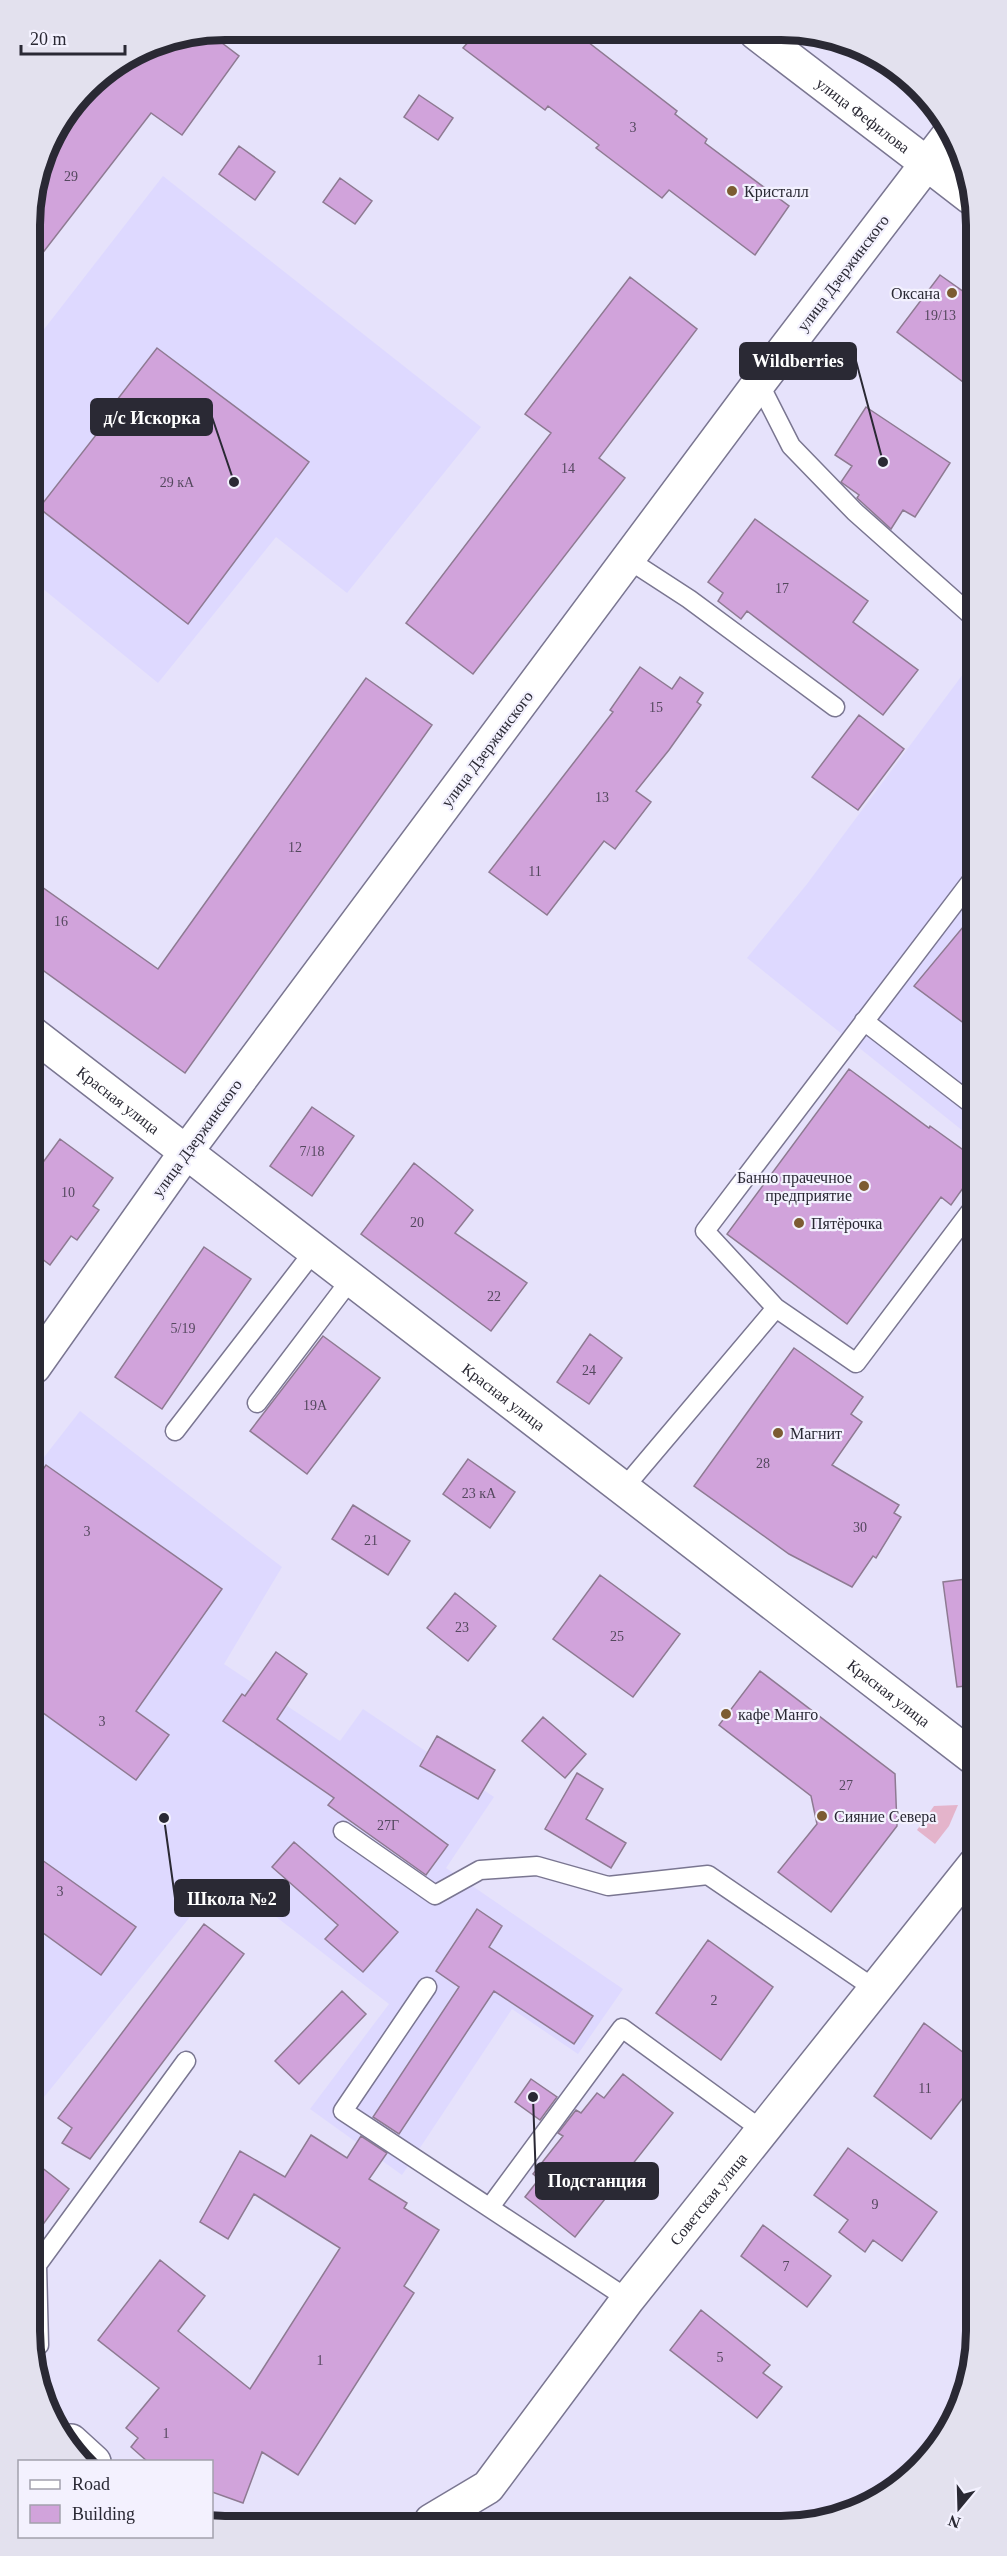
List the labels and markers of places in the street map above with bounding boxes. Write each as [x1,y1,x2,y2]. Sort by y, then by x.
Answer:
place label: Кристалл [744,183,809,201]
marker: Кристалл [725,184,739,198]
place label: Оксана [891,285,940,302]
marker: Оксана [945,286,959,300]
callout: Wildberries [740,343,856,379]
callout: д/с Искорка [91,399,212,435]
place label: Банно прачечное предприятие [737,1169,852,1205]
marker: Банно прачечное предприятие [857,1179,871,1193]
place label: Пятёрочка [811,1215,882,1233]
marker: Пятёрочка [792,1216,806,1230]
place label: Магнит [790,1425,842,1442]
marker: Магнит [771,1426,785,1440]
place label: кафе Манго [738,1706,818,1724]
marker: кафе Манго [719,1707,733,1721]
place label: Сияние Севера [834,1808,936,1826]
marker: Сияние Севера [815,1809,829,1823]
callout: Школа №2 [175,1880,289,1916]
callout: Подстанция [536,2163,658,2199]

